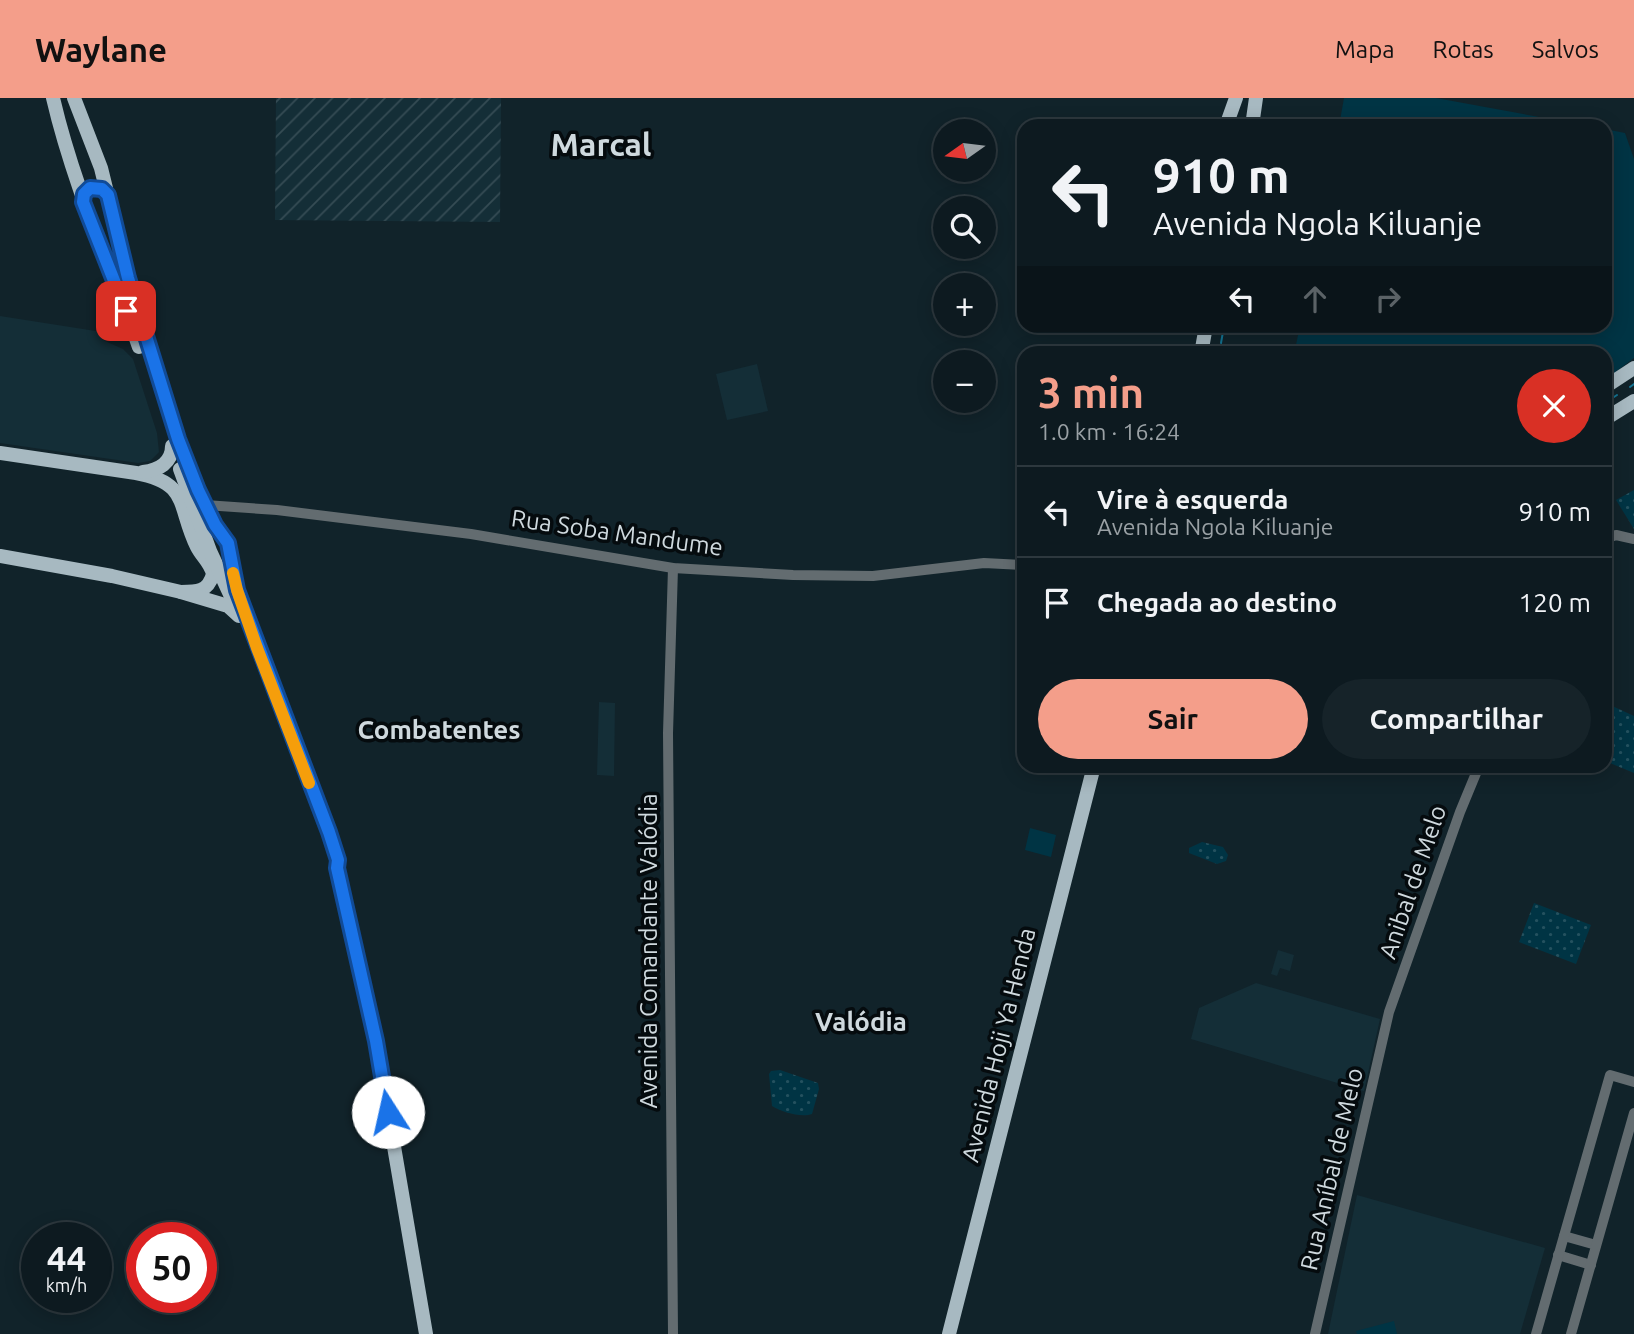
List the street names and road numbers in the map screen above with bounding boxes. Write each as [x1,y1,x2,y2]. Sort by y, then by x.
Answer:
street label: Rua Soba Mandume [509,504,725,561]
street label: Avenida Comandante Valódia [635,794,662,1109]
street label: Anibal de Melo [1374,802,1451,962]
street label: Avenida Hoji Ya Henda [956,925,1041,1165]
street label: Rua Aníbal de Melo [1295,1065,1368,1273]

